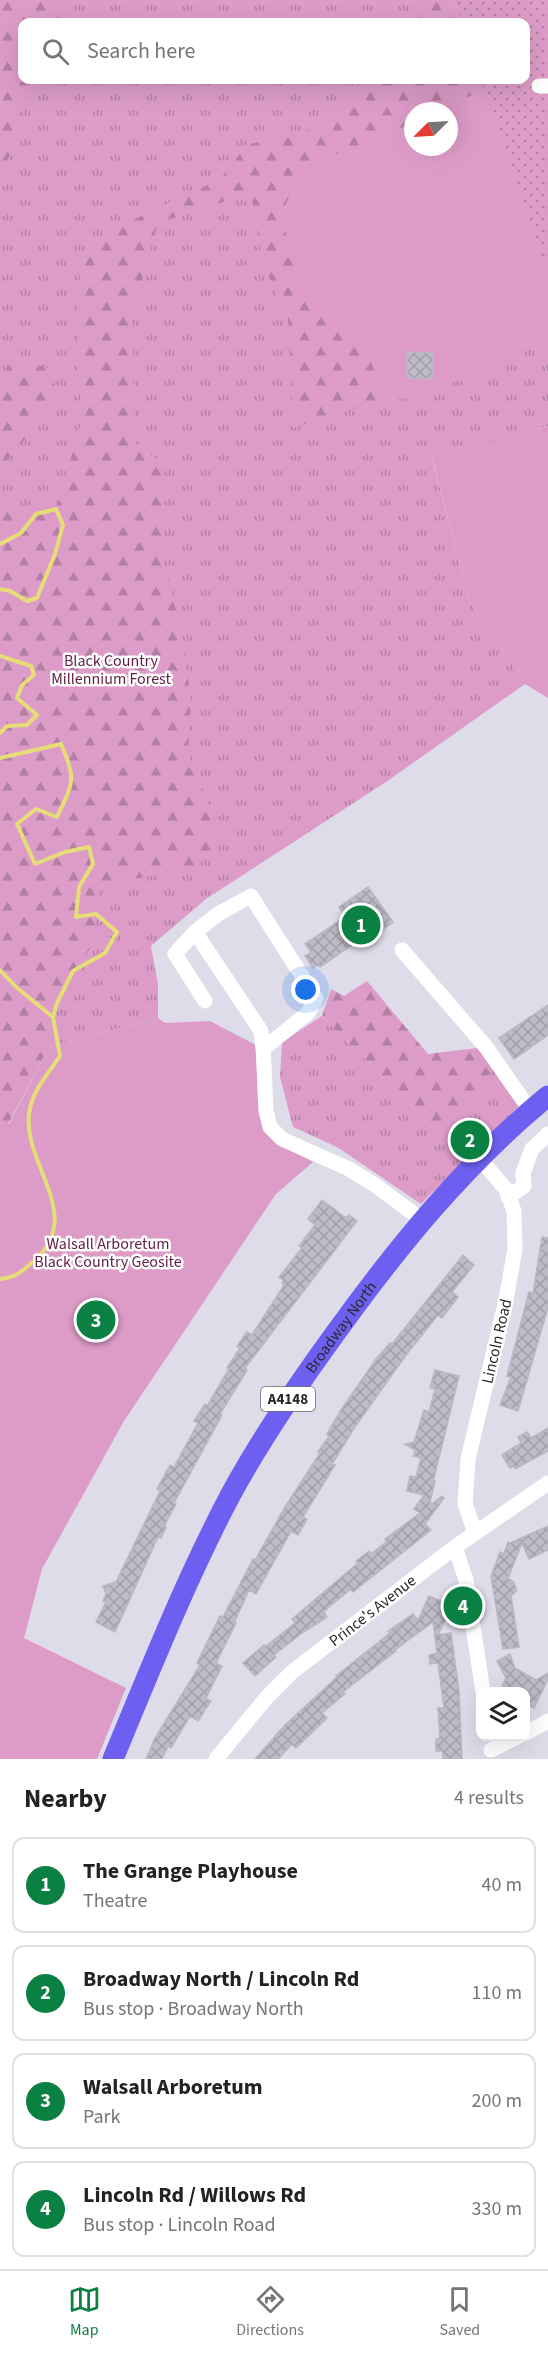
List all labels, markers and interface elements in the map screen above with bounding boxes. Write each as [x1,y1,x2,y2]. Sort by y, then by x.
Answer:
search box [18,18,530,84]
icon: search [39,35,72,68]
text: Search here [87,35,195,67]
north arrow [404,102,458,156]
park label: Black Country Millennium Forest [51,650,171,690]
pin: 1 [342,902,380,948]
your location [291,975,320,1004]
pin: 2 [450,1118,490,1162]
park label: Walsall Arboretum Black Country Geosite [34,1233,182,1273]
street label: Broadway North [300,1277,382,1378]
street label: Lincoln Road [477,1297,517,1386]
pin: 3 [76,1298,116,1342]
road number: A4148 [261,1387,315,1411]
street label: Prince's Avenue [324,1570,421,1652]
pin: 4 [444,1584,482,1628]
map controls [476,1687,530,1741]
button: layers [476,1687,530,1741]
text: Nearby [24,1780,107,1817]
text: 4 results [454,1784,524,1812]
text: The Grange Playhouse [83,1855,298,1887]
text: 1 [40,1871,51,1899]
text: 40 m [482,1871,522,1899]
text: Theatre [83,1887,147,1915]
text: Broadway North / Lincoln Rd [83,1963,359,1995]
text: 2 [40,1979,51,2007]
text: 110 m [472,1979,522,2007]
text: Bus stop · Broadway North [83,1995,304,2023]
text: Walsall Arboretum [83,2071,263,2103]
text: 3 [40,2087,51,2115]
text: 200 m [472,2087,522,2115]
text: Park [83,2103,120,2131]
text: Lincoln Rd / Willows Rd [83,2179,306,2211]
text: 4 [40,2195,51,2223]
text: 330 m [472,2195,522,2223]
text: Bus stop · Lincoln Road [83,2211,276,2239]
tab: Map [68,2283,101,2341]
tab: Directions [236,2283,304,2341]
tab: Saved [439,2283,480,2341]

